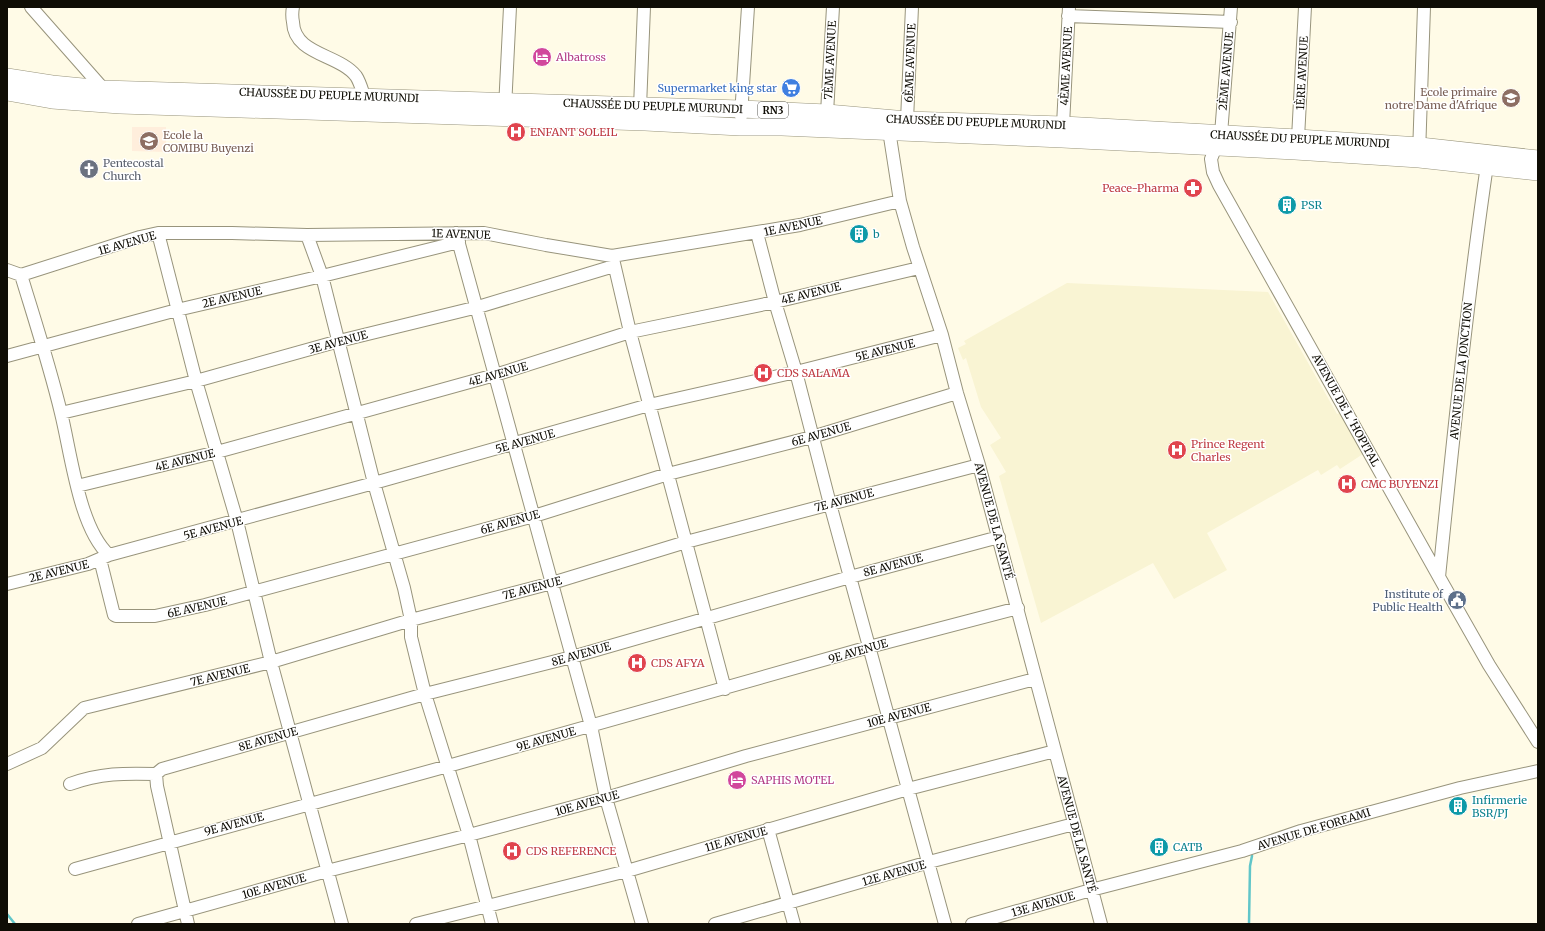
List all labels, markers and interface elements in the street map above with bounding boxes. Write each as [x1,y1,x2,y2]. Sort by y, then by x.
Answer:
street label: 7ÈME AVENUE [821,20,839,100]
street label: 6ÈME AVENUE [902,23,918,103]
street label: 4ÈME AVENUE [1057,26,1075,106]
street label: 2ÈME AVENUE [1216,31,1236,111]
street label: 1ÈRE AVENUE [1293,36,1311,110]
hotel icon: Albatross [531,46,553,68]
place label: Albatross [555,50,606,64]
supermarket icon: Supermarket king star [780,77,802,99]
place label: Supermarket king star [658,81,777,95]
street label: CHAUSSÉE DU PEUPLE MURUNDI [239,85,419,105]
place label: Ecole primaire notre Dame d'Afrique [1385,85,1497,112]
school or university icon: Ecole primaire notre Dame d'Afrique [1500,87,1522,109]
street label: CHAUSSÉE DU PEUPLE MURUNDI [563,96,743,116]
road number: RN3 [758,102,788,118]
street label: CHAUSSÉE DU PEUPLE MURUNDI [886,112,1066,132]
hospital icon: ENFANT SOLEIL [505,121,527,143]
place label: ENFANT SOLEIL [530,125,617,139]
street label: CHAUSSÉE DU PEUPLE MURUNDI [1210,127,1390,151]
place label: Ecole la COMIBU Buyenzi [163,128,254,155]
school or university icon: Ecole la COMIBU Buyenzi [138,130,160,152]
place label: Pentecostal Church [103,156,164,183]
church icon: Pentecostal Church [78,158,100,180]
pharmacy icon: Peace-Pharma [1182,177,1204,199]
place label: Peace-Pharma [1102,181,1179,195]
building icon: PSR [1276,194,1298,216]
place label: PSR [1301,198,1322,212]
street label: 1E AVENUE [762,213,824,239]
building icon: b [848,223,870,245]
street label: 1E AVENUE [431,226,491,242]
place label: b [872,227,880,241]
street label: 1E AVENUE [96,228,158,258]
street label: 4E AVENUE [780,279,842,307]
street label: 2E AVENUE [201,283,263,311]
street label: AVENUE DE LA JONCTION [1447,301,1475,441]
street label: 3E AVENUE [307,327,369,357]
street label: 5E AVENUE [854,336,916,364]
street label: AVENUE DE L 'HOPITAL [1309,350,1383,469]
street label: 4E AVENUE [467,359,529,389]
hospital icon: CDS SALAMA [752,362,774,384]
place label: CDS SALAMA [777,366,850,380]
street label: 6E AVENUE [790,419,852,449]
street label: 5E AVENUE [494,426,556,456]
place label: Prince Regent Charles [1191,437,1265,464]
hospital icon: Prince Regent Charles [1166,439,1188,461]
street label: 4E AVENUE [154,446,216,474]
street label: AVENUE DE LA SANTÉ [971,460,1016,581]
hospital icon: CMC BUYENZI [1336,473,1358,495]
place label: CMC BUYENZI [1361,477,1438,491]
street label: 7E AVENUE [813,485,875,515]
street label: 6E AVENUE [479,507,541,537]
street label: 5E AVENUE [182,513,244,543]
street label: 8E AVENUE [862,550,924,580]
street label: 2E AVENUE [28,557,90,585]
street label: 7E AVENUE [501,573,563,603]
place label: Institute of Public Health [1373,587,1444,614]
public building icon: Institute of Public Health [1446,589,1468,611]
street label: 6E AVENUE [166,593,228,621]
street label: 9E AVENUE [827,636,889,666]
street label: 8E AVENUE [550,639,612,669]
hospital icon: CDS AFYA [626,652,648,674]
place label: CDS AFYA [651,656,705,670]
street label: 7E AVENUE [189,661,251,689]
street label: 10E AVENUE [865,700,933,730]
street label: 8E AVENUE [237,724,299,754]
street label: 9E AVENUE [515,724,577,754]
hotel icon: SAPHIS MOTEL [726,769,748,791]
place label: SAPHIS MOTEL [751,773,834,787]
street label: AVENUE DE LA SANTÉ [1054,773,1099,894]
street label: 10E AVENUE [553,787,621,819]
place label: Infirmerie BSR/PJ [1472,793,1527,820]
building icon: Infirmerie BSR/PJ [1447,795,1469,817]
street label: AVENUE DE FOREAMI [1255,805,1372,853]
street label: 9E AVENUE [203,809,265,839]
street label: 11E AVENUE [703,823,769,855]
building icon: CATB [1148,836,1170,858]
hospital icon: CDS REFERENCE [501,840,523,862]
place label: CATB [1173,840,1203,854]
place label: CDS REFERENCE [526,844,616,858]
street label: 12E AVENUE [860,857,928,889]
street label: 10E AVENUE [240,870,308,902]
street label: 13E AVENUE [1010,888,1076,920]

